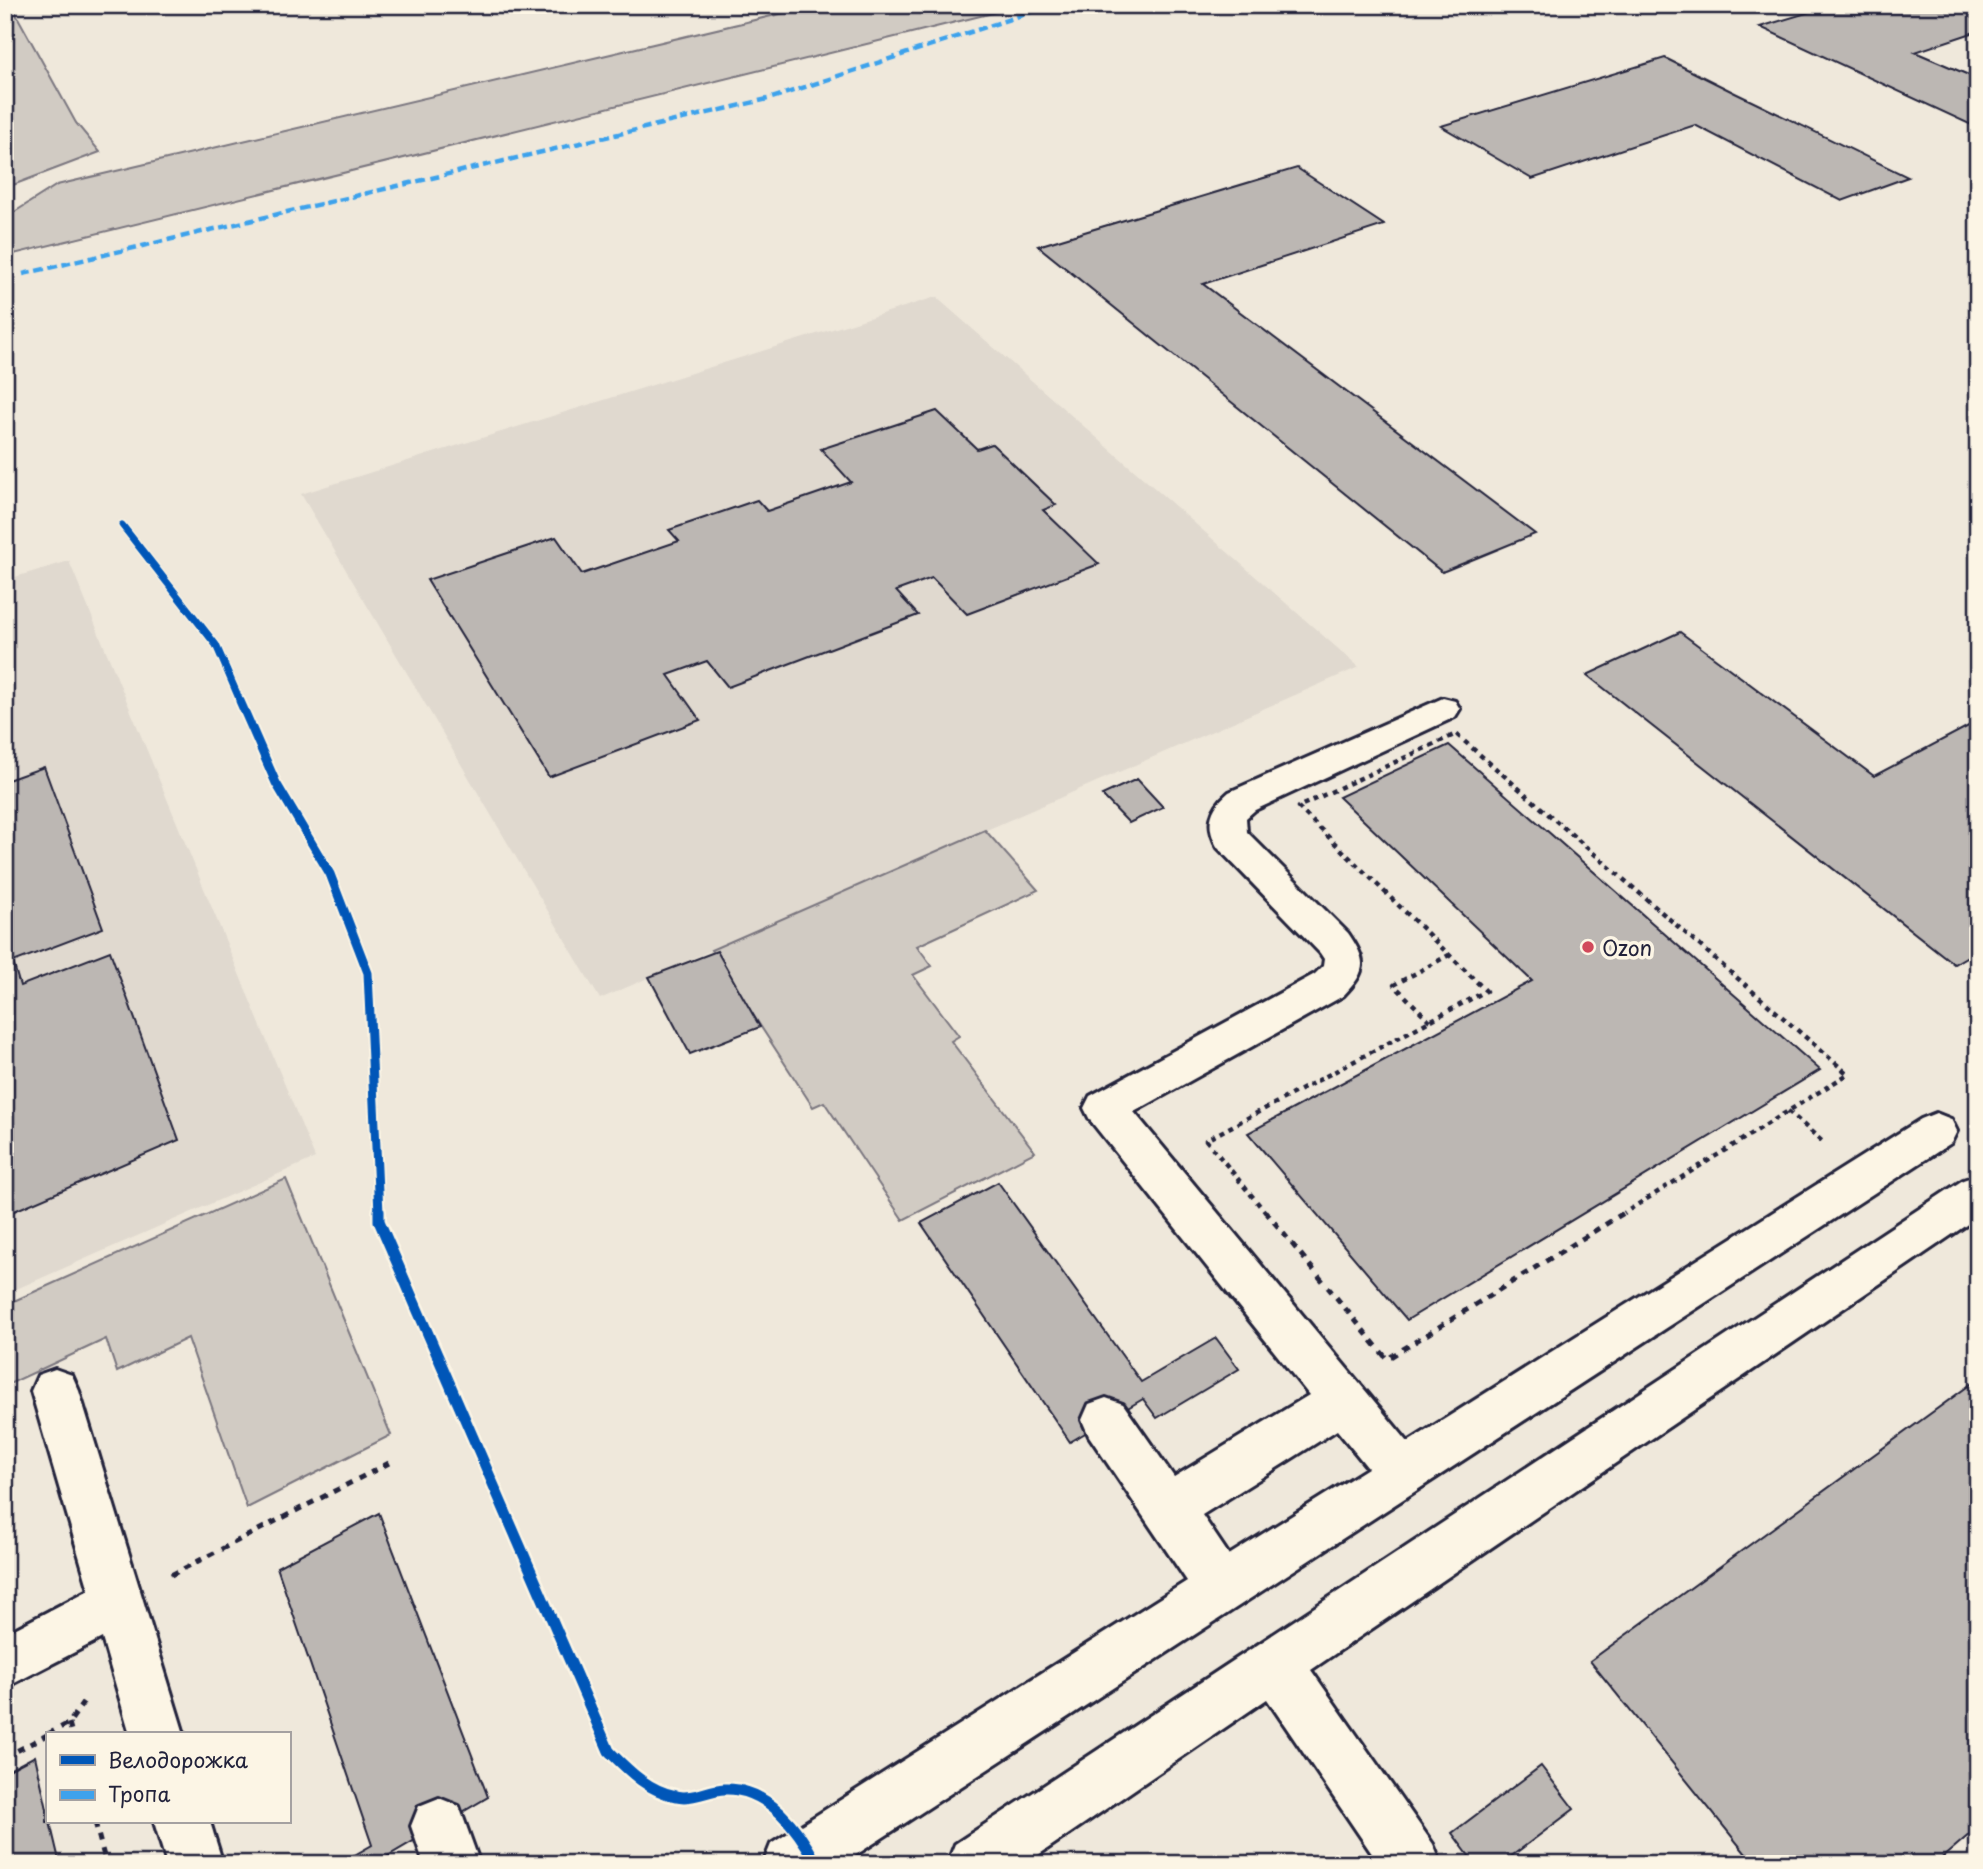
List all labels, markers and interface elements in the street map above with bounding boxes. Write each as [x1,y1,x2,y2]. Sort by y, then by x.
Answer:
place label: Ozon [1602,931,1652,963]
marker: Ozon [1580,939,1596,955]
legend [46,1732,290,1824]
text: Велодорожка [108,1743,249,1775]
text: Тропа [108,1777,170,1809]

